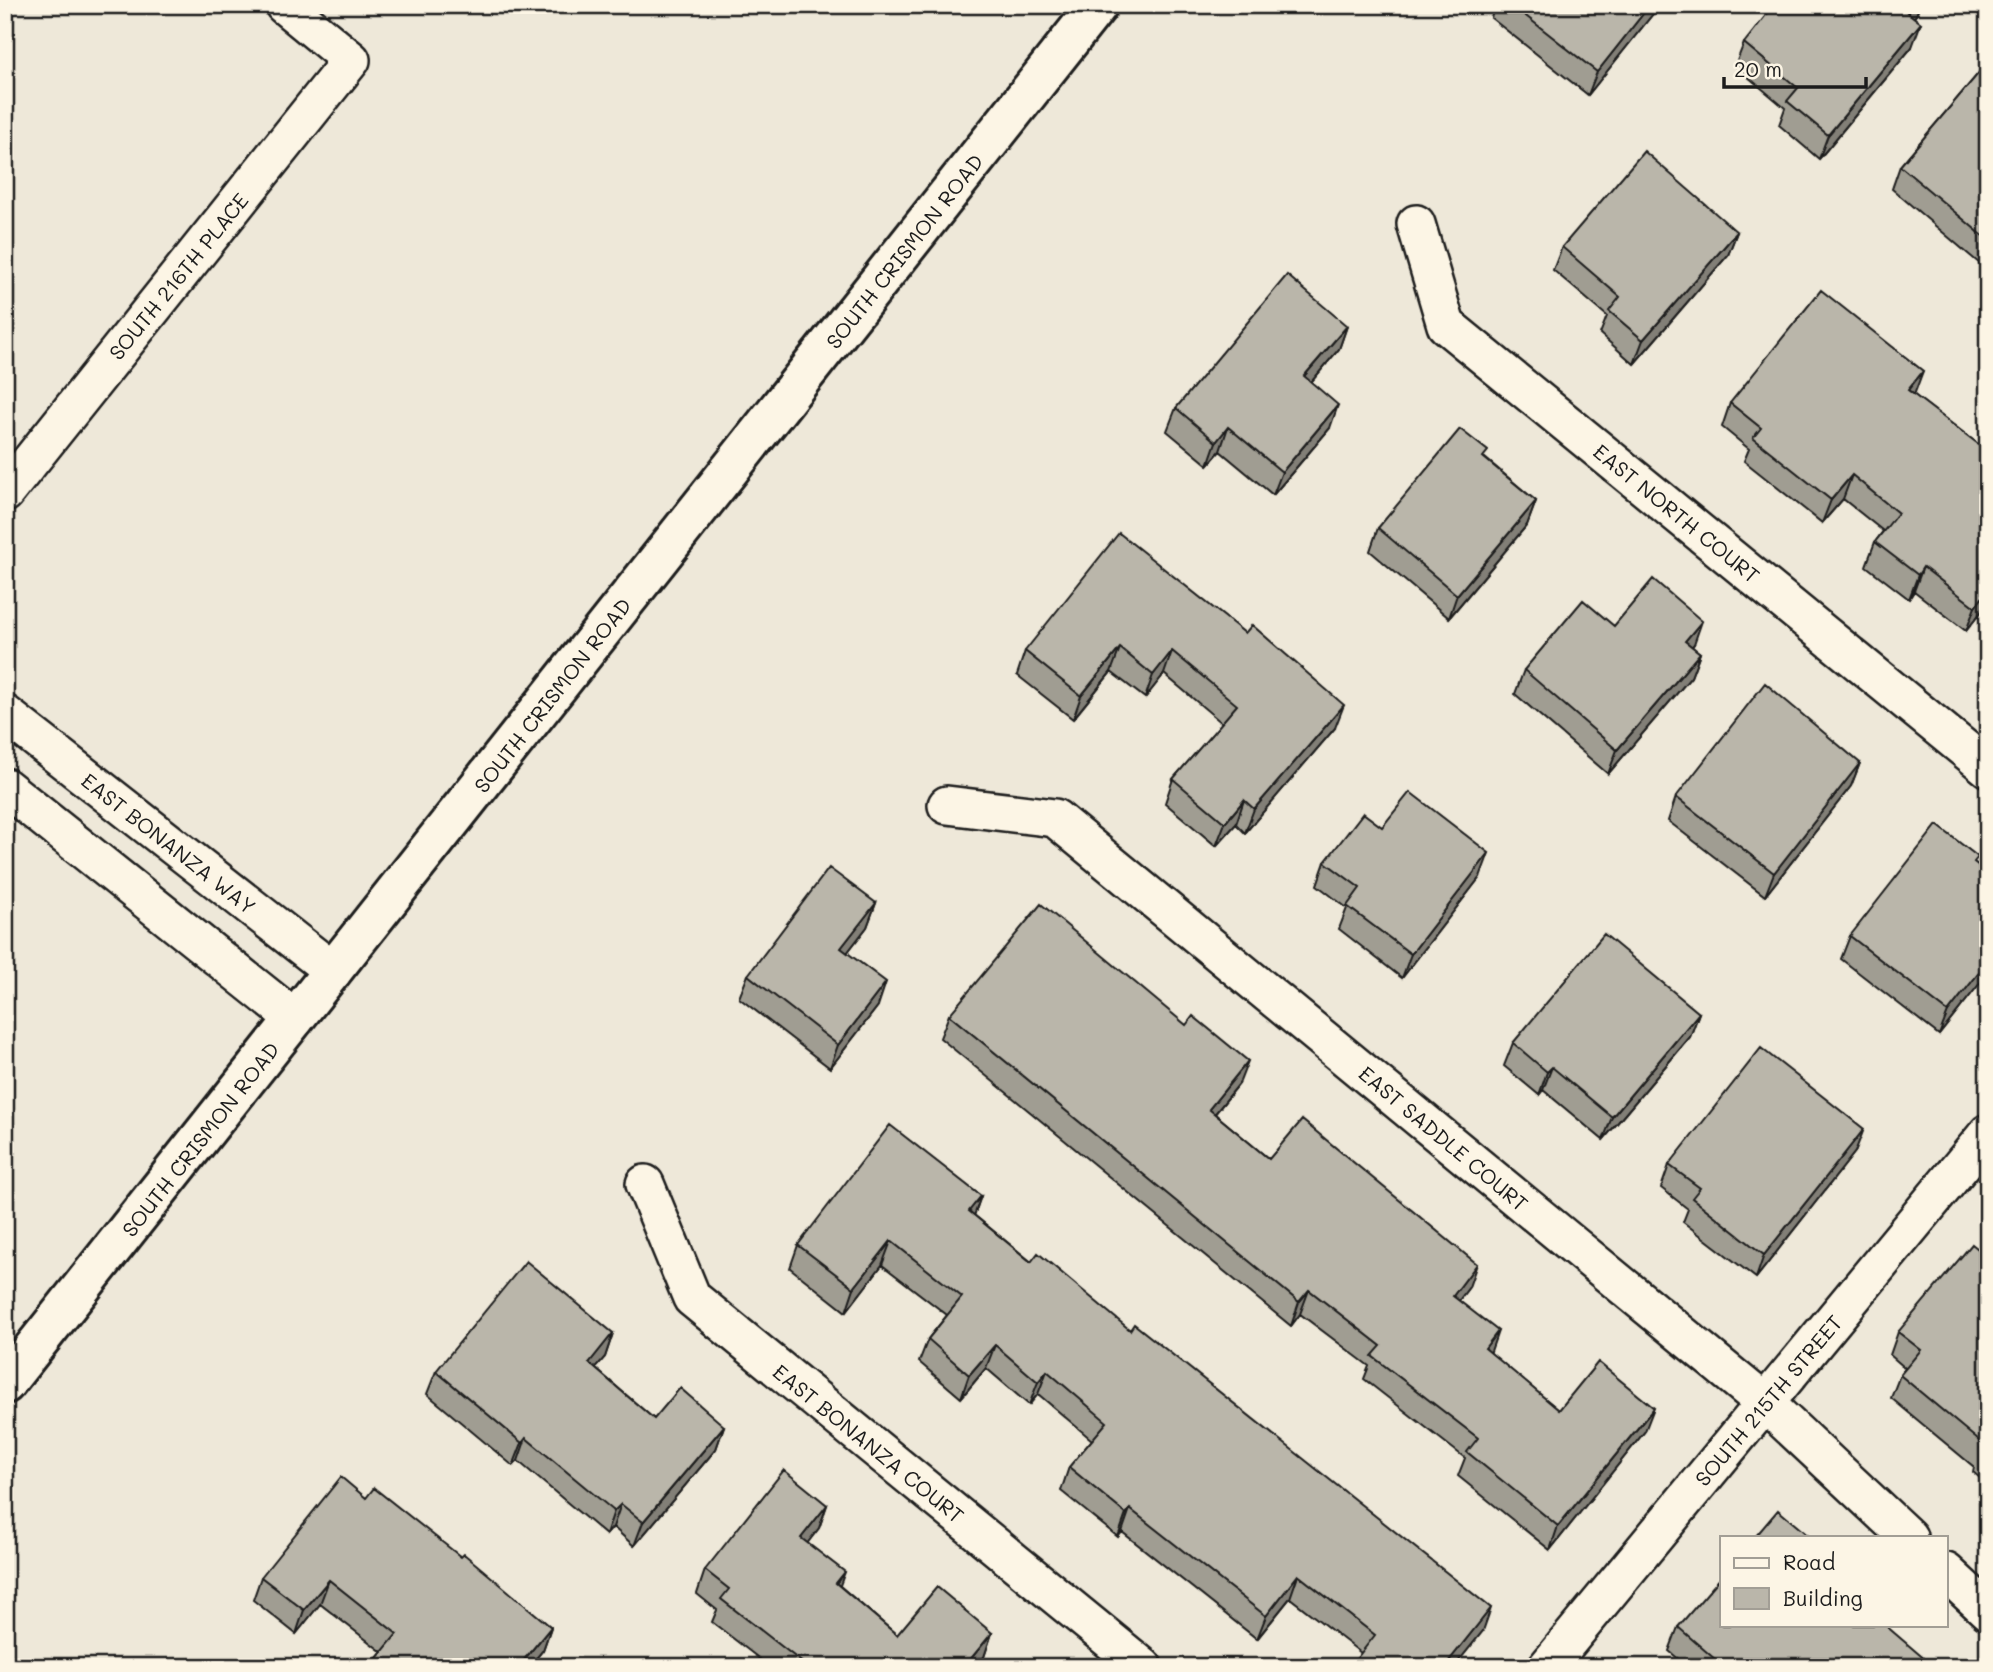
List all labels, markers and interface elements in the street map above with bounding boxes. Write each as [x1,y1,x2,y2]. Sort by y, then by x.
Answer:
scale bar [1724,46,1865,90]
text: 20 m [1734,55,1782,82]
street label: SOUTH CRISMON ROAD [819,148,989,354]
street label: SOUTH 216TH PLACE [102,187,254,365]
street label: EAST NORTH COURT [1588,438,1766,588]
street label: SOUTH CRISMON ROAD [467,592,637,798]
street label: EAST BONANZA WAY [76,766,262,920]
street label: SOUTH CRISMON ROAD [115,1036,285,1242]
street label: EAST SADDLE COURT [1354,1059,1534,1217]
street label: SOUTH 215TH STREET [1688,1309,1848,1491]
street label: EAST BONANZA COURT [768,1358,970,1528]
legend [1720,1536,1948,1626]
text: Road [1783,1548,1835,1575]
text: Building [1783,1584,1863,1611]

